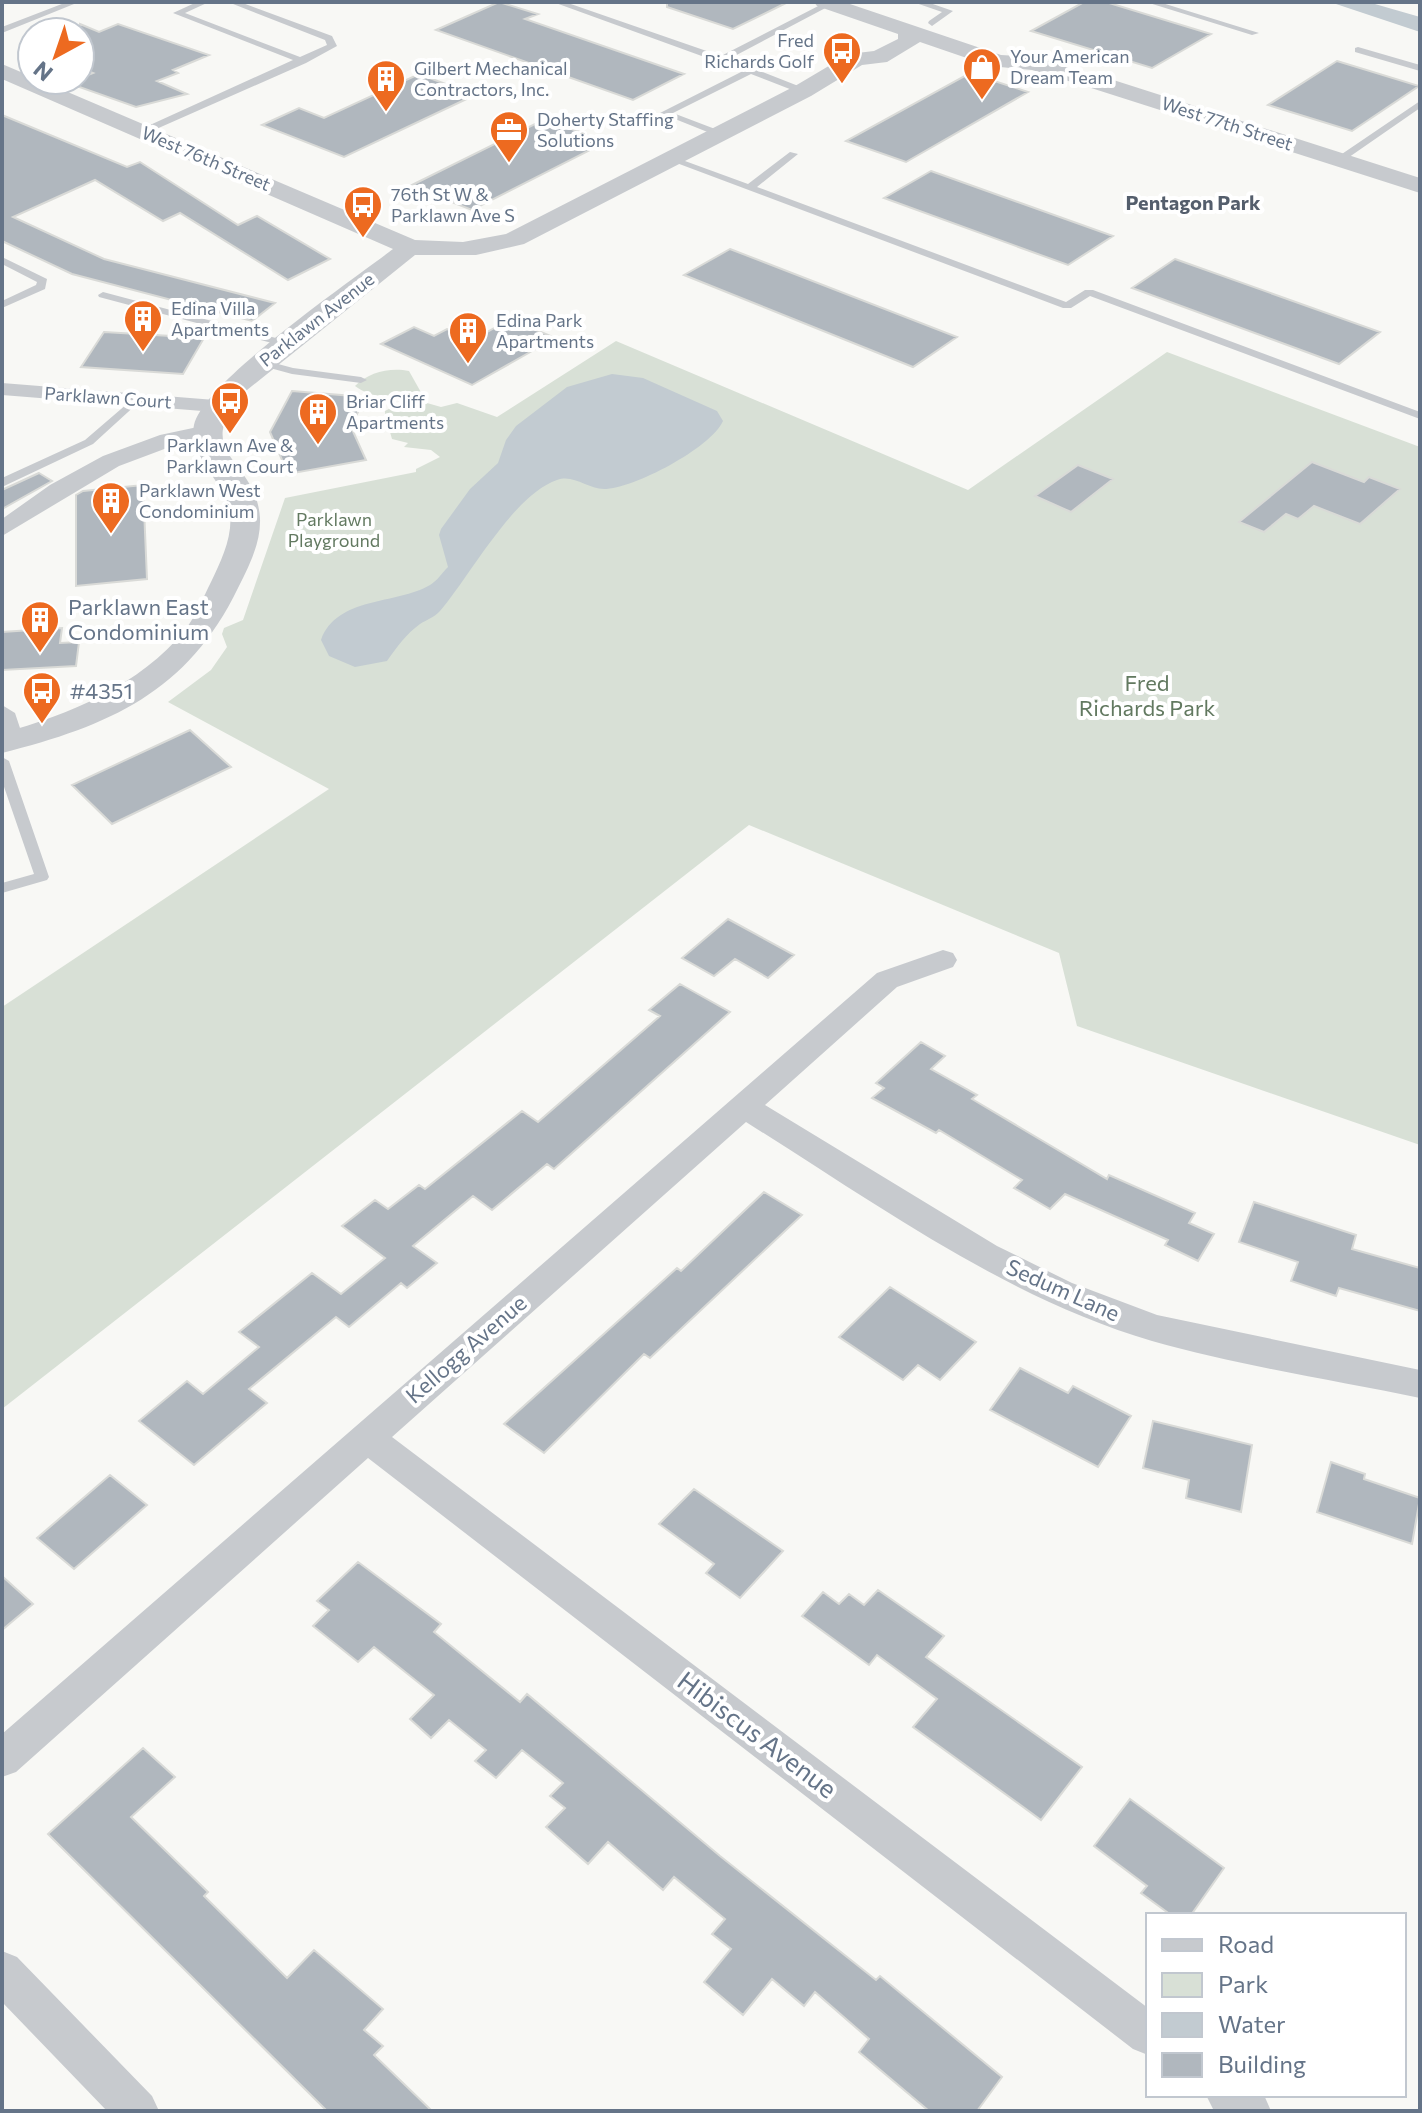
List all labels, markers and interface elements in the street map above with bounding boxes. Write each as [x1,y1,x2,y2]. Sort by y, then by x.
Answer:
north arrow [16,16,96,96]
place label: Fred Richards Golf [704,29,815,72]
bus stop icon: Fred Richards Golf [821,30,863,85]
place label: Your American Dream Team [1010,45,1130,88]
shop icon: Your American Dream Team [961,46,1003,101]
text: N [28,56,58,87]
place label: Gilbert Mechanical Contractors, Inc. [414,57,568,100]
building icon: Gilbert Mechanical Contractors, Inc. [365,58,407,113]
street label: West 77th Street [1159,91,1296,155]
place label: Doherty Staffing Solutions [537,108,674,151]
office icon: Doherty Staffing Solutions [488,109,530,164]
street label: West 76th Street [139,121,274,195]
place label: 76th St W & Parklawn Ave S [391,183,515,226]
bus stop icon: 76th St W & Parklawn Ave S [342,184,384,239]
district label: Pentagon Park [1125,190,1261,214]
street label: Parklawn Avenue [255,268,378,371]
place label: Edina Villa Apartments [171,297,269,340]
building icon: Edina Villa Apartments [122,298,164,353]
place label: Edina Park Apartments [496,309,594,352]
building icon: Edina Park Apartments [447,310,489,365]
bus stop icon: Parklawn Ave & Parklawn Court [209,380,251,435]
street label: Parklawn Court [44,382,172,412]
place label: Briar Cliff Apartments [346,390,444,433]
building icon: Briar Cliff Apartments [297,391,339,446]
place label: Parklawn Ave & Parklawn Court [166,434,294,477]
place label: Parklawn West Condominium [139,479,261,522]
building icon: Parklawn West Condominium [90,480,132,535]
park label: Parklawn Playground [288,508,380,551]
place label: Parklawn East Condominium [68,593,209,645]
building icon: Parklawn East Condominium [19,599,61,654]
park label: Fred Richards Park [1079,669,1215,721]
bus stop icon: #4351 [21,670,63,725]
place label: #4351 [70,677,133,704]
street label: Sedum Lane [1002,1253,1124,1327]
street label: Kellogg Avenue [400,1289,532,1408]
street label: Hibiscus Avenue [672,1664,843,1804]
legend [1146,1913,1406,2097]
text: Road [1218,1929,1274,1958]
text: Park [1218,1969,1268,1998]
text: Water [1218,2009,1286,2038]
text: Building [1218,2049,1306,2078]

